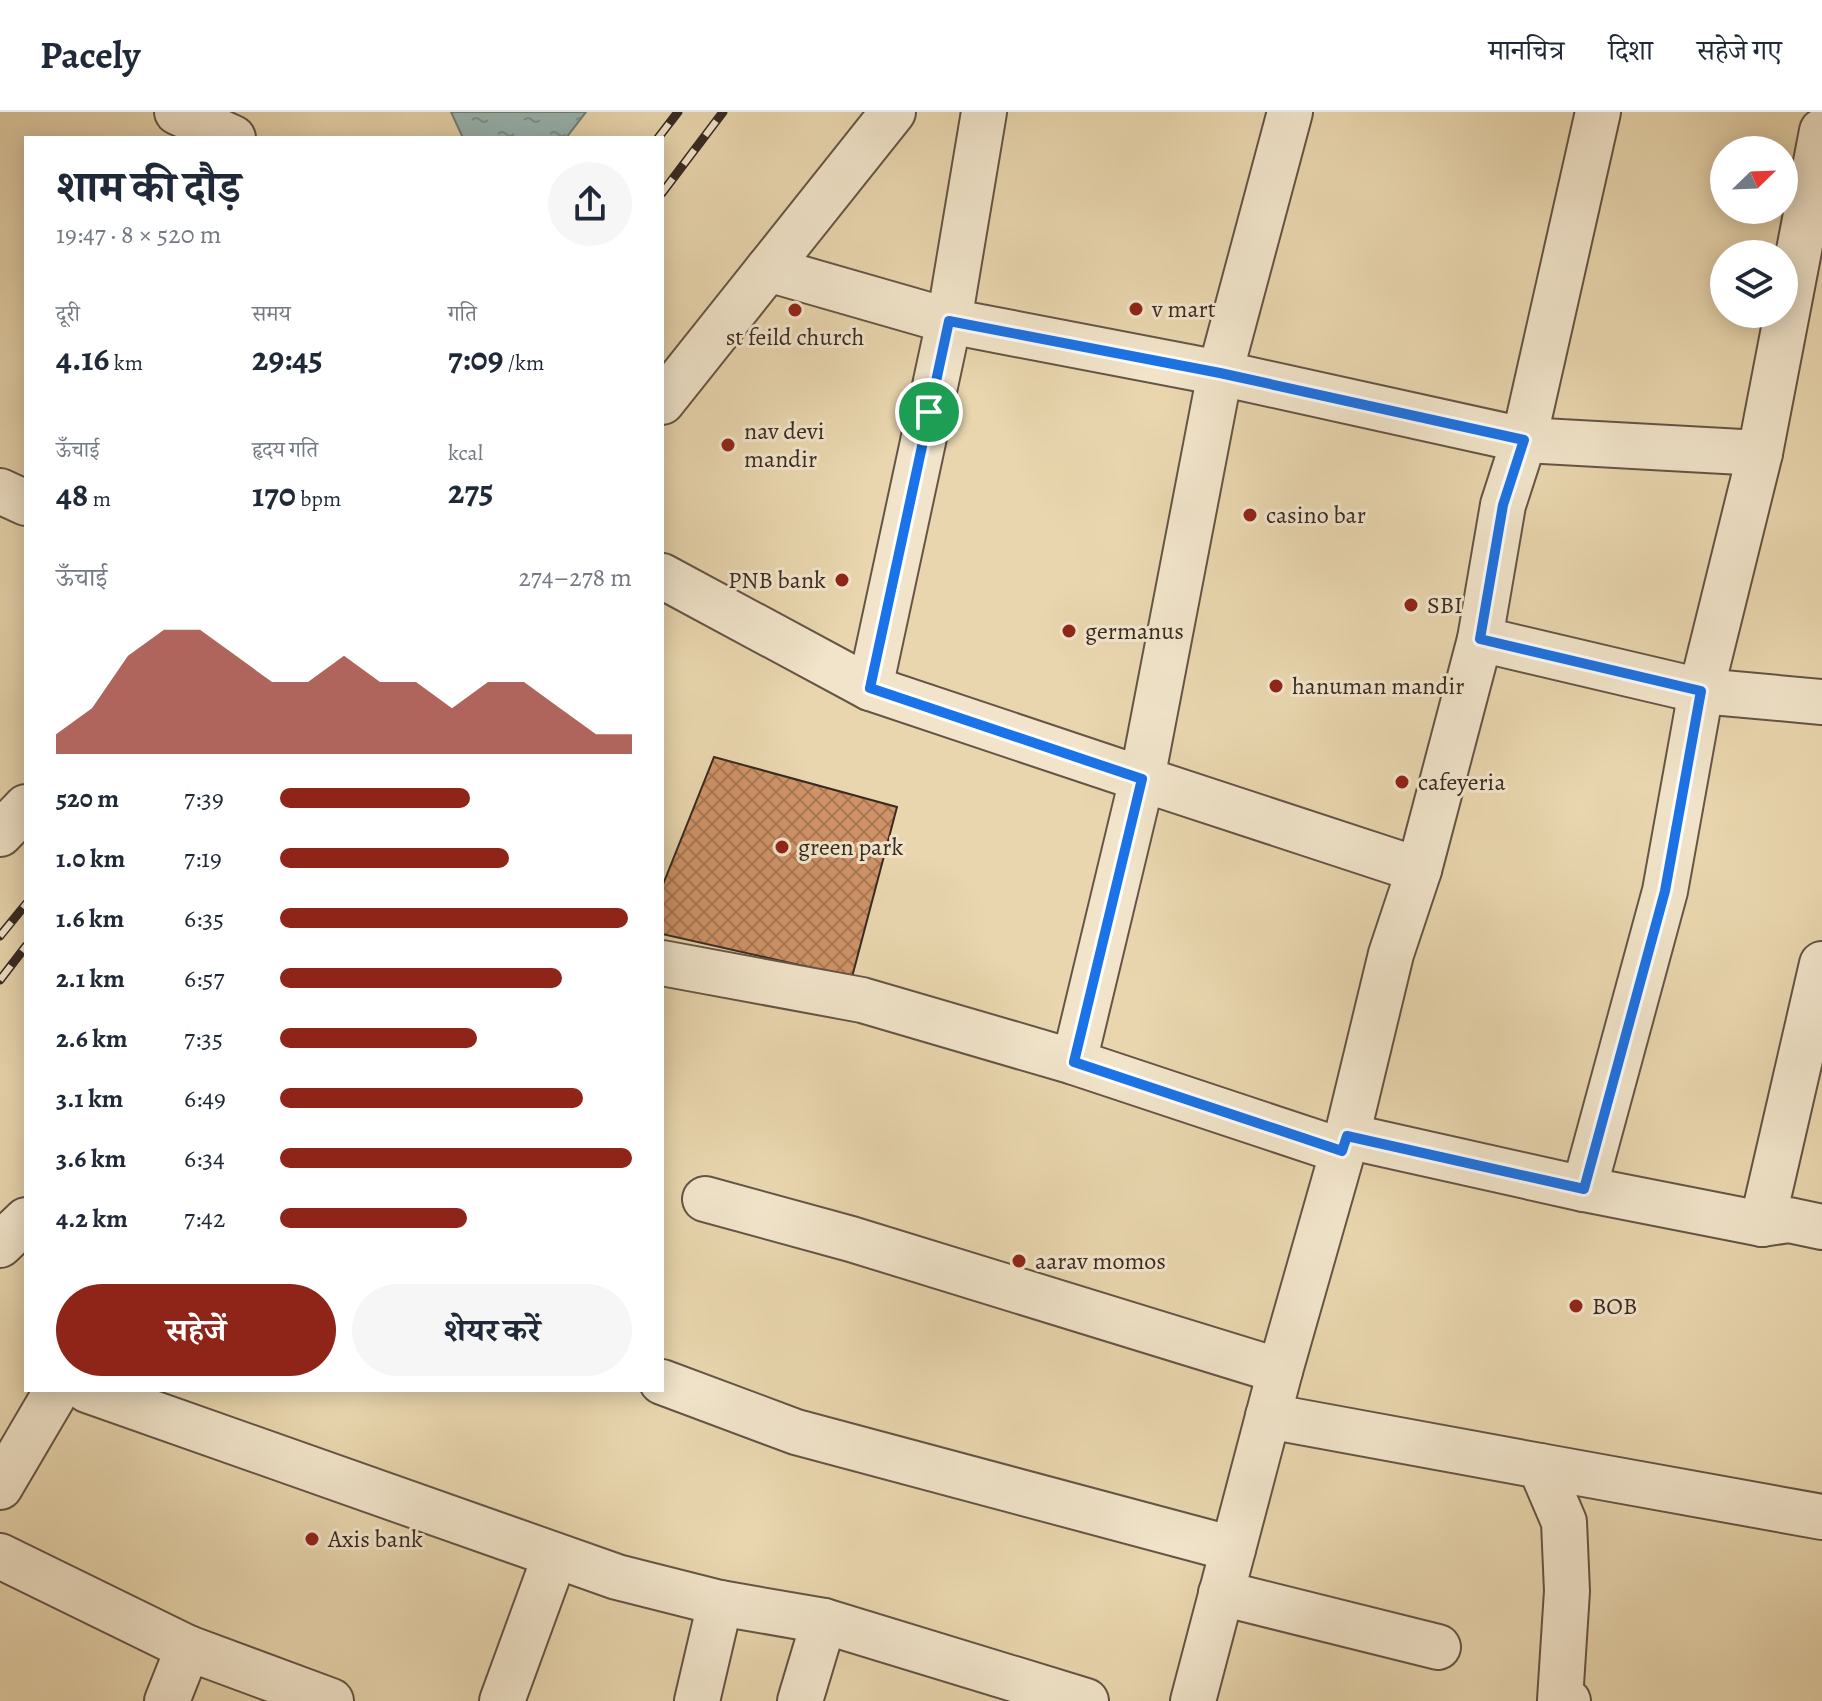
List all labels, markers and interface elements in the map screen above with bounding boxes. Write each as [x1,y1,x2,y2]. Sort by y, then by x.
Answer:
text: Pacely [40,29,140,81]
text: मानचित्र [1488,32,1564,70]
text: दिशा [1608,32,1653,70]
text: सहेजे गए [1697,32,1782,70]
north arrow [1710,136,1798,224]
map controls [1710,136,1798,328]
text: शाम की दौड़ [56,157,241,217]
button: share [548,162,632,246]
text: 19:47 · 8 × 520 m [56,217,221,252]
button: layers [1710,240,1798,328]
place label: v mart [1151,293,1216,325]
text: दूरी [56,299,80,329]
text: समय [252,299,291,329]
text: गति [448,299,477,329]
marker: v mart [1127,300,1145,318]
marker: st feild church [786,301,804,319]
place label: st feild church [726,321,865,353]
text: 4.16 [56,335,109,382]
text: 29:45 [252,335,323,382]
text: 7:09 [448,335,503,382]
text: km [109,348,143,378]
text: /km [503,348,544,378]
pin [895,378,963,446]
icon: arrive [907,390,951,434]
place label: nav devi mandir [744,415,824,475]
text: ऊँचाई [56,435,99,465]
text: हृदय गति [252,435,318,465]
marker: nav devi mandir [719,436,737,454]
text: kcal [448,438,483,468]
text: 275 [448,468,493,515]
text: 48 [56,471,88,518]
text: 170 [252,471,296,518]
text: m [88,484,111,514]
text: bpm [296,484,341,514]
place label: casino bar [1266,499,1366,531]
marker: casino bar [1241,506,1259,524]
text: ऊँचाई [56,560,107,595]
text: 274–278 m [518,560,632,595]
place label: PNB bank [728,564,826,596]
marker: PNB bank [833,571,851,589]
place label: SBI [1427,589,1463,621]
marker: SBI [1402,596,1420,614]
place label: germanus [1085,615,1184,647]
marker: germanus [1060,622,1078,640]
place label: hanuman mandir [1292,670,1464,702]
marker: hanuman mandir [1267,677,1285,695]
place label: cafeyeria [1418,766,1506,798]
marker: cafeyeria [1393,773,1411,791]
text: 520 m [56,781,119,816]
text: 7:39 [184,781,224,816]
place label: green park [798,831,903,863]
marker: green park [773,838,791,856]
text: 1.0 km [56,841,125,876]
text: 7:19 [184,841,222,876]
text: 1.6 km [56,901,124,936]
text: 6:35 [184,901,224,936]
text: 2.1 km [56,961,125,996]
text: 6:57 [184,961,224,996]
text: 2.6 km [56,1021,128,1056]
text: 7:35 [184,1021,223,1056]
text: 3.1 km [56,1081,123,1116]
text: 6:49 [184,1081,226,1116]
text: 3.6 km [56,1141,126,1176]
text: 6:34 [184,1141,225,1176]
text: 4.2 km [56,1201,128,1236]
text: 7:42 [184,1201,225,1236]
place label: aarav momos [1035,1245,1166,1277]
marker: aarav momos [1010,1252,1028,1270]
button: सहेजें [56,1284,336,1376]
button: शेयर करें [352,1284,632,1376]
place label: BOB [1592,1290,1637,1322]
marker: BOB [1567,1297,1585,1315]
place label: Axis bank [327,1523,423,1555]
marker: Axis bank [303,1530,321,1548]

